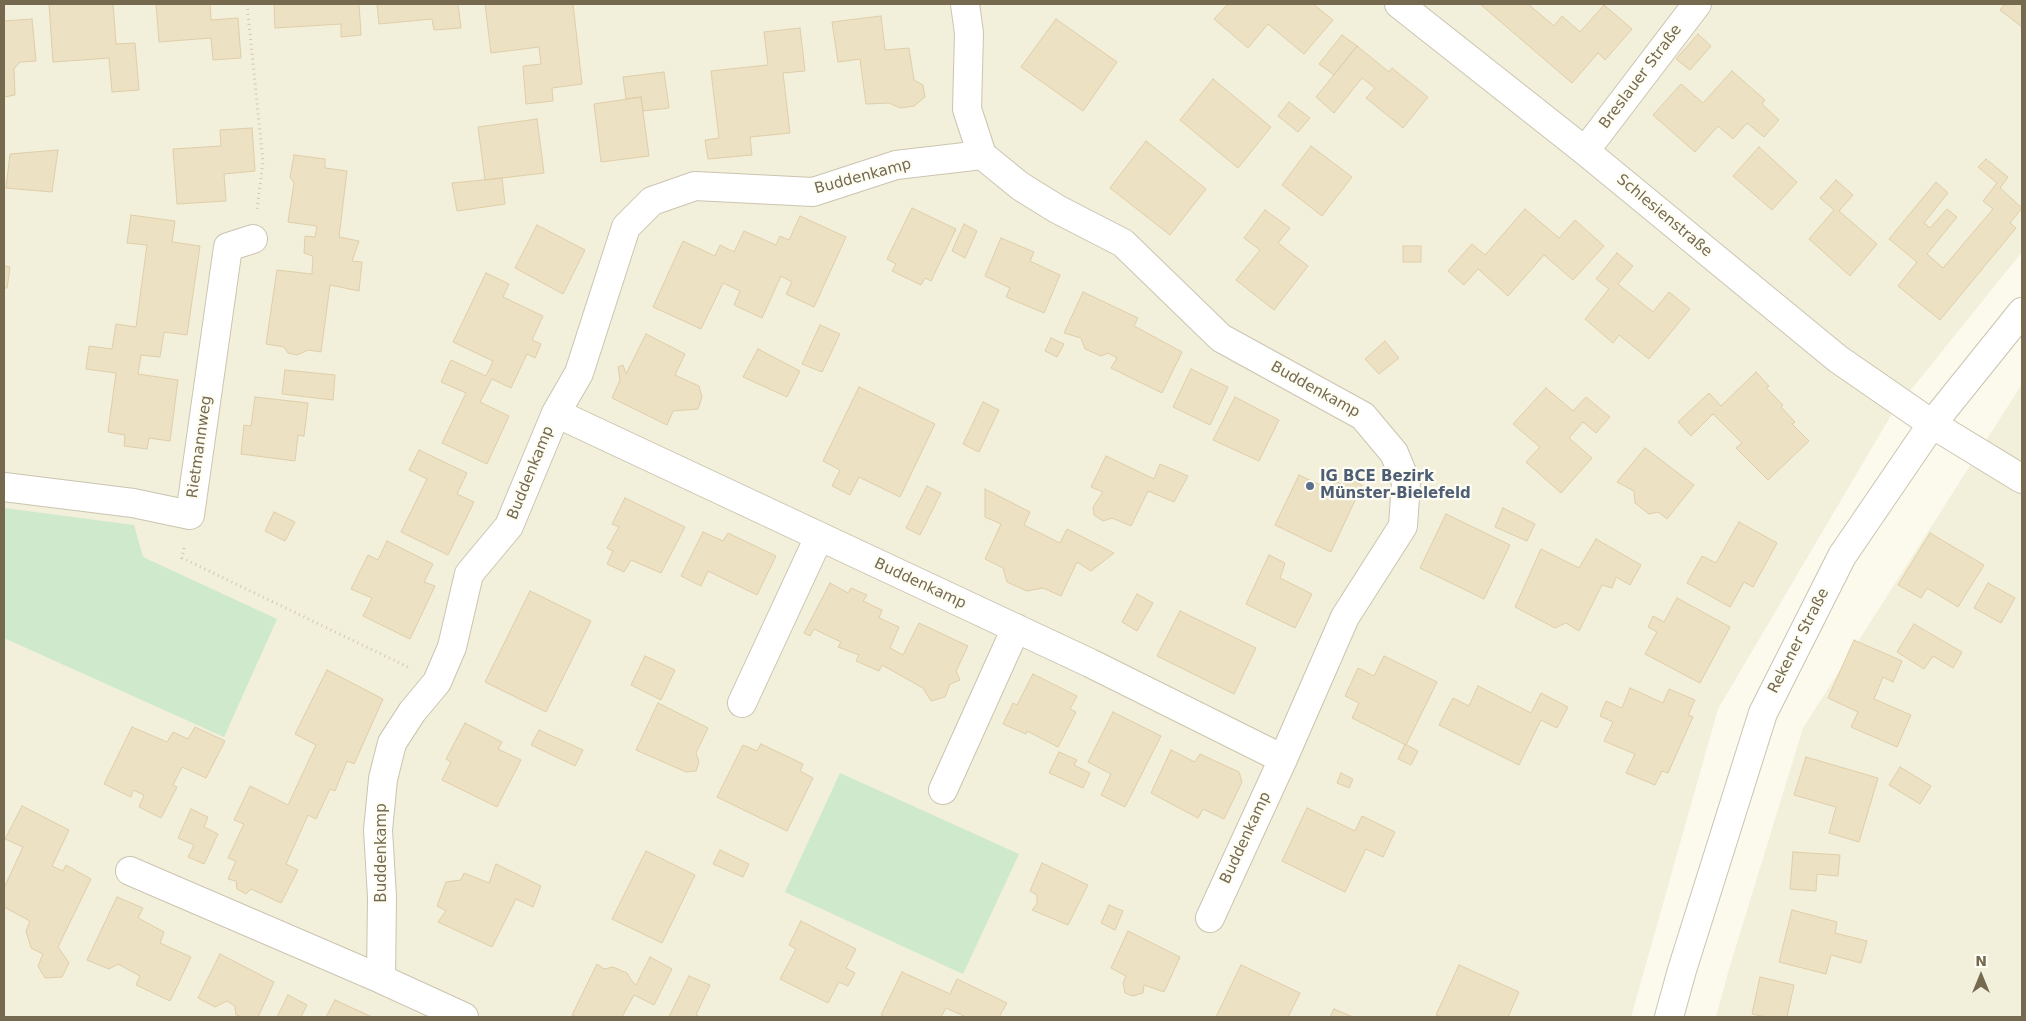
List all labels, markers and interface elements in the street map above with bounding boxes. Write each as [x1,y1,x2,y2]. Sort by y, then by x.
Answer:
street label: Breslauer Straße [1596,21,1686,133]
street label: Buddenkamp [813,155,913,199]
street label: Schlesienstraße [1613,171,1715,261]
street label: Buddenkamp [1267,358,1363,422]
street label: Rietmannweg [184,394,216,500]
street label: Buddenkamp [504,424,558,522]
place label: IG BCE Bezirk Münster-Bielefeld [1320,468,1471,503]
marker: IG BCE Bezirk Münster-Bielefeld [1304,480,1316,492]
street label: Buddenkamp [871,555,969,613]
street label: Rekener Straße [1765,585,1833,697]
street label: Buddenkamp [1217,789,1275,887]
street label: Buddenkamp [373,803,391,903]
north arrow [1956,951,2006,1001]
text: N [1975,953,1987,969]

